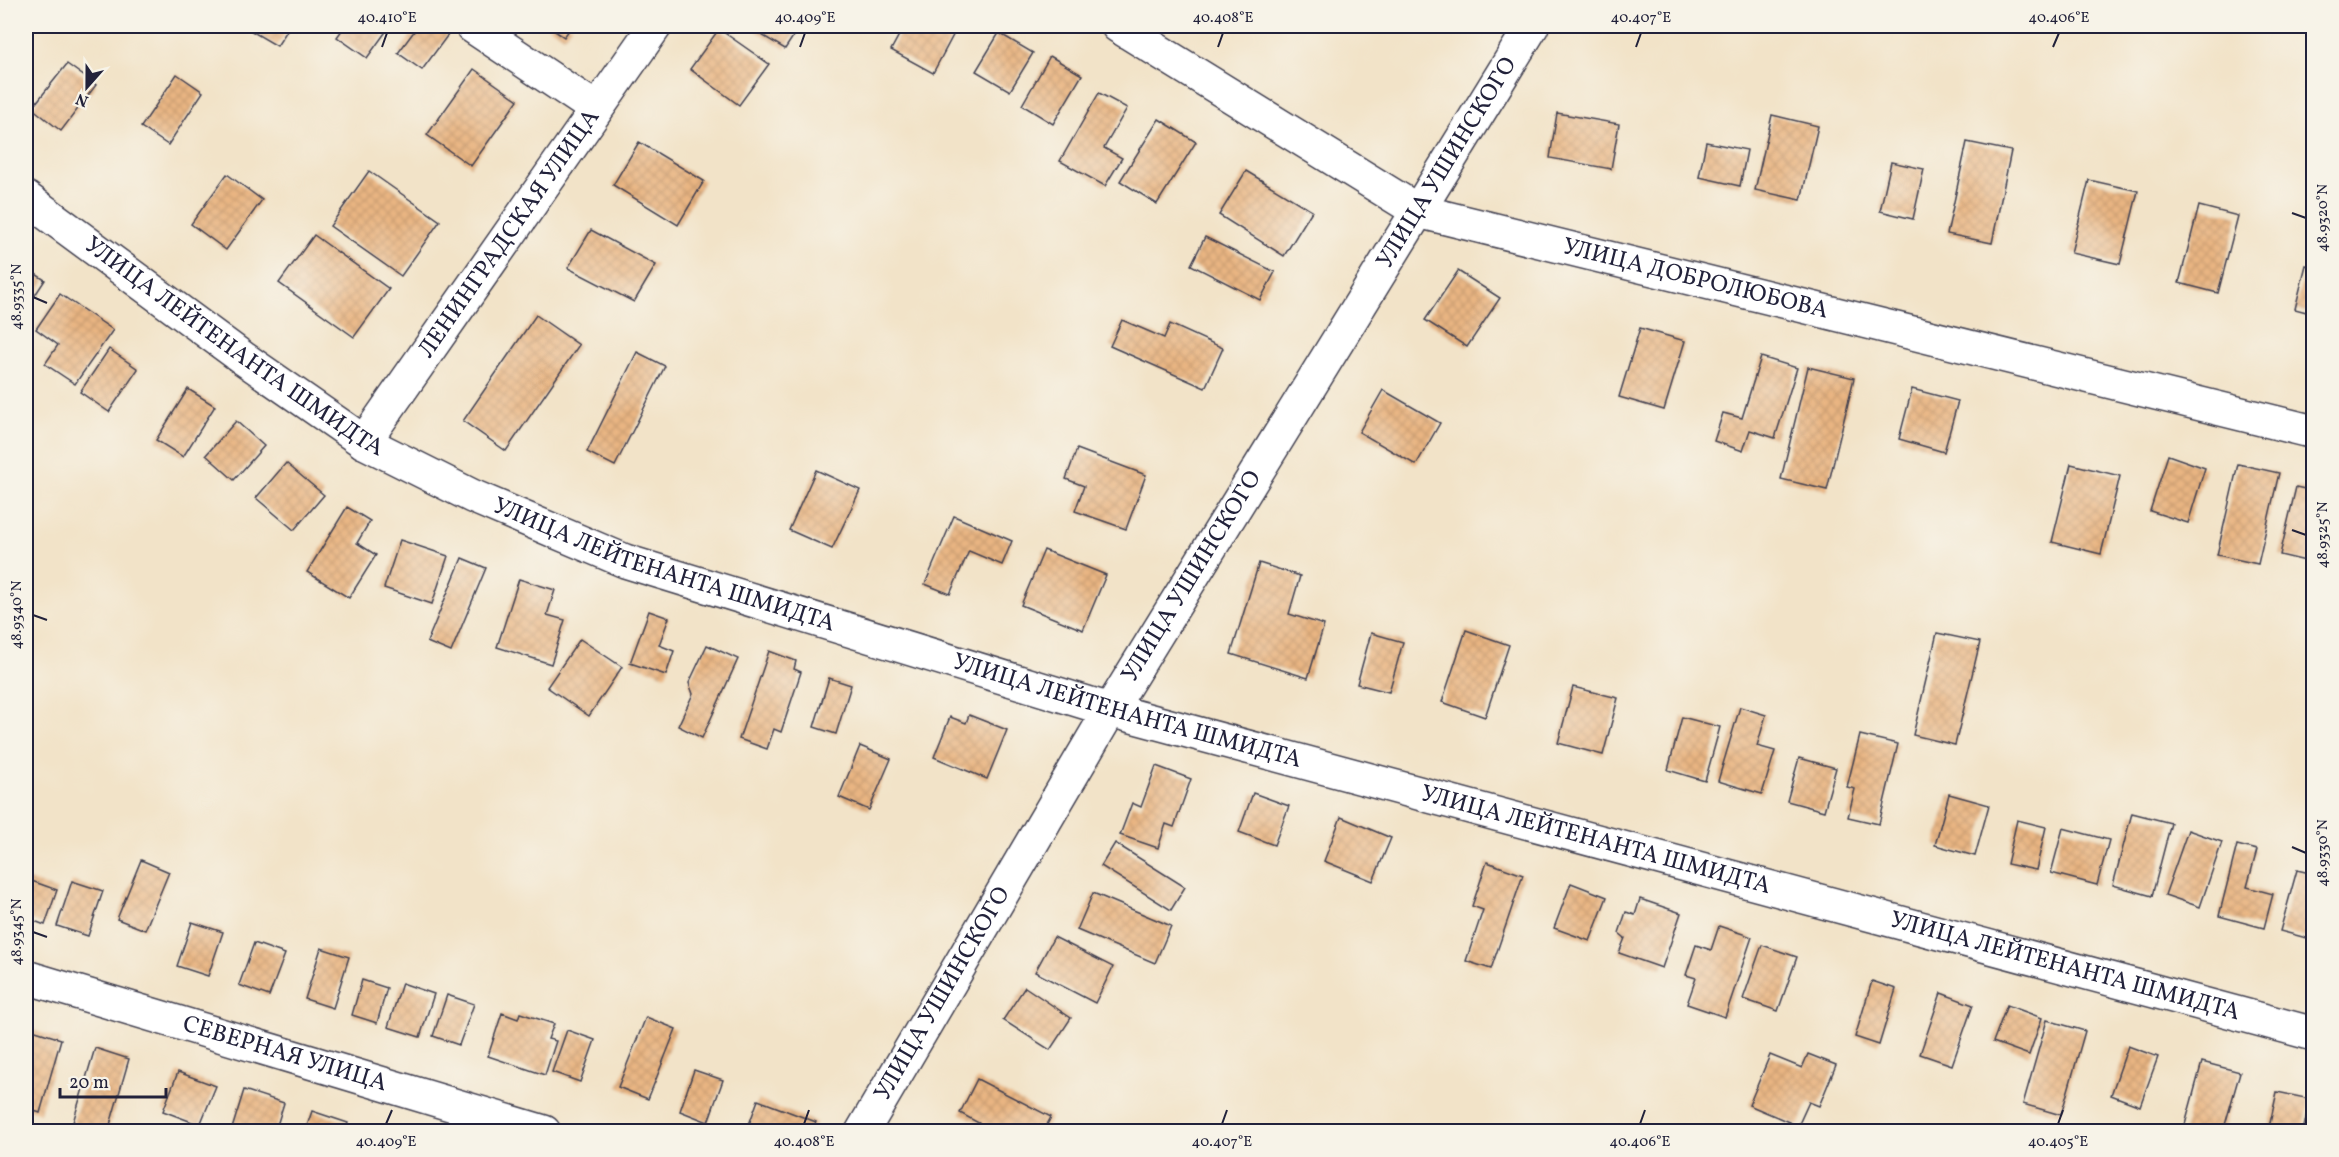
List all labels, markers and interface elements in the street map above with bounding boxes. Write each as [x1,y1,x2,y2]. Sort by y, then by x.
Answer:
text: 40.410°E [357,8,417,29]
text: 40.409°E [774,8,836,29]
text: 40.408°E [1192,8,1254,29]
text: 40.407°E [1611,8,1671,29]
text: 40.406°E [2028,8,2090,29]
street label: УЛИЦА УШИНСКОГО [1369,51,1526,276]
north arrow [57,57,117,117]
text: N [73,87,92,111]
street label: ЛЕНИНГРАДСКАЯ УЛИЦА [411,102,609,365]
text: 48.9320°N [2313,184,2334,252]
street label: УЛИЦА ЛЕЙТЕНАНТА ШМИДТА [77,229,389,466]
street label: УЛИЦА ДОБРОЛЮБОВА [1559,230,1832,329]
text: 48.9335°N [7,264,28,330]
street label: УЛИЦА УШИНСКОГО [1114,464,1271,689]
street label: УЛИЦА ЛЕЙТЕНАНТА ШМИДТА [487,490,839,641]
text: 48.9325°N [2313,501,2334,569]
text: 48.9340°N [7,580,28,650]
street label: УЛИЦА ЛЕЙТЕНАНТА ШМИДТА [948,646,1305,778]
street label: УЛИЦА ЛЕЙТЕНАНТА ШМИДТА [1417,777,1774,904]
text: 48.9330°N [2313,819,2334,887]
street label: УЛИЦА УШИНСКОГО [867,881,1019,1108]
text: 48.9345°N [7,898,28,966]
street label: УЛИЦА ЛЕЙТЕНАНТА ШМИДТА [1886,904,2244,1030]
street label: СЕВЕРНАЯ УЛИЦА [178,1008,391,1101]
scale bar [60,1061,166,1099]
text: 20 m [69,1071,109,1096]
text: 40.409°E [355,1132,417,1153]
text: 40.408°E [773,1132,835,1153]
text: 40.407°E [1192,1132,1252,1153]
text: 40.406°E [1609,1132,1671,1153]
text: 40.405°E [2028,1132,2088,1153]

